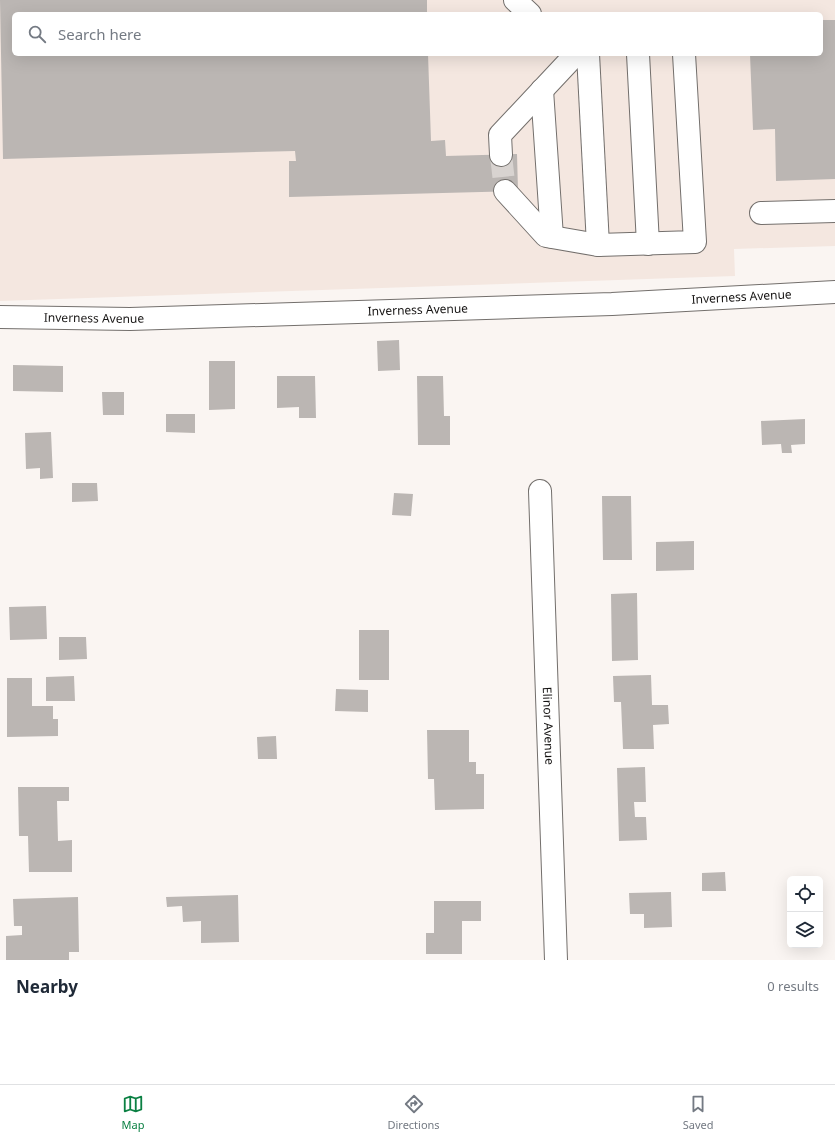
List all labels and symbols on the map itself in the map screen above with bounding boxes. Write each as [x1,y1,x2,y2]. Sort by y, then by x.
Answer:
street label: Inverness Avenue [691,285,792,308]
street label: Inverness Avenue [367,299,468,320]
street label: Inverness Avenue [44,309,145,327]
street label: Elinor Avenue [539,687,558,765]

